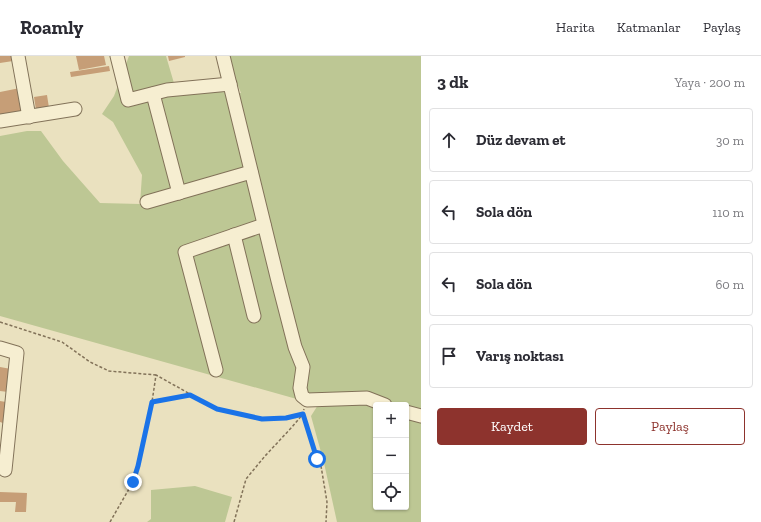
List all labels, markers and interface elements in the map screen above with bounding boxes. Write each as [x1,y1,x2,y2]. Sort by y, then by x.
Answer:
text: Roamly [20,16,83,39]
text: Harita [556,19,595,36]
text: Katmanlar [617,19,681,36]
text: Paylaş [703,19,741,36]
text: 3 dk [437,72,468,92]
text: Yaya · 200 m [674,75,745,90]
icon: ahead [438,129,460,151]
text: Düz devam et [476,131,565,149]
text: 30 m [716,133,744,148]
icon: left [438,201,460,223]
text: Sola dön [476,203,532,221]
text: 110 m [712,205,744,220]
icon: left [438,273,460,295]
text: Sola dön [476,275,532,293]
text: 60 m [715,277,744,292]
icon: arrive [438,345,460,367]
text: Varış noktası [476,347,564,365]
map controls [373,402,409,510]
button: + [373,402,409,438]
button: Kaydet [437,408,587,445]
button: Paylaş [595,408,745,445]
button: − [373,438,409,474]
route start [308,450,326,468]
route end [124,473,142,491]
button: locate [373,474,409,510]

